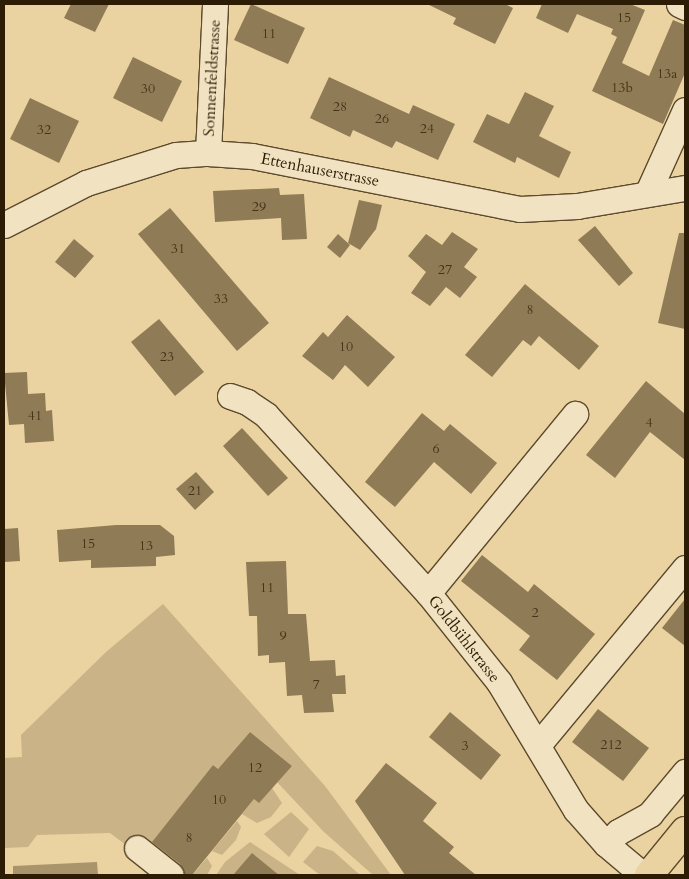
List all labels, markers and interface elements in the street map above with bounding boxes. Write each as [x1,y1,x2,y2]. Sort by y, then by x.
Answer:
house number: 15 [617,10,631,26]
street label: Sonnenfeldstrasse [199,19,225,137]
house number: 11 [262,26,276,42]
house number: 13a [657,66,677,82]
house number: 13b [611,80,633,96]
house number: 30 [141,81,155,97]
house number: 28 [333,99,347,115]
house number: 26 [375,111,389,127]
house number: 24 [420,121,434,137]
house number: 32 [37,122,51,138]
street label: Ettenhauserstrasse [259,149,381,191]
house number: 29 [252,199,266,215]
house number: 31 [171,241,185,257]
house number: 27 [438,262,452,278]
house number: 33 [214,291,228,307]
house number: 8 [526,302,534,318]
house number: 10 [339,339,353,355]
house number: 23 [160,349,174,365]
house number: 41 [28,408,42,424]
house number: 4 [645,415,653,431]
house number: 6 [432,441,440,457]
house number: 21 [188,483,202,499]
house number: 15 [81,536,95,552]
house number: 13 [139,538,153,554]
house number: 11 [260,580,274,596]
street label: Goldbühlstrasse [424,592,504,686]
house number: 2 [531,605,539,621]
house number: 9 [279,628,287,644]
house number: 7 [312,677,320,693]
house number: 212 [600,737,622,753]
house number: 3 [461,738,469,754]
house number: 12 [248,760,262,776]
house number: 10 [212,792,226,808]
house number: 8 [185,830,193,846]

